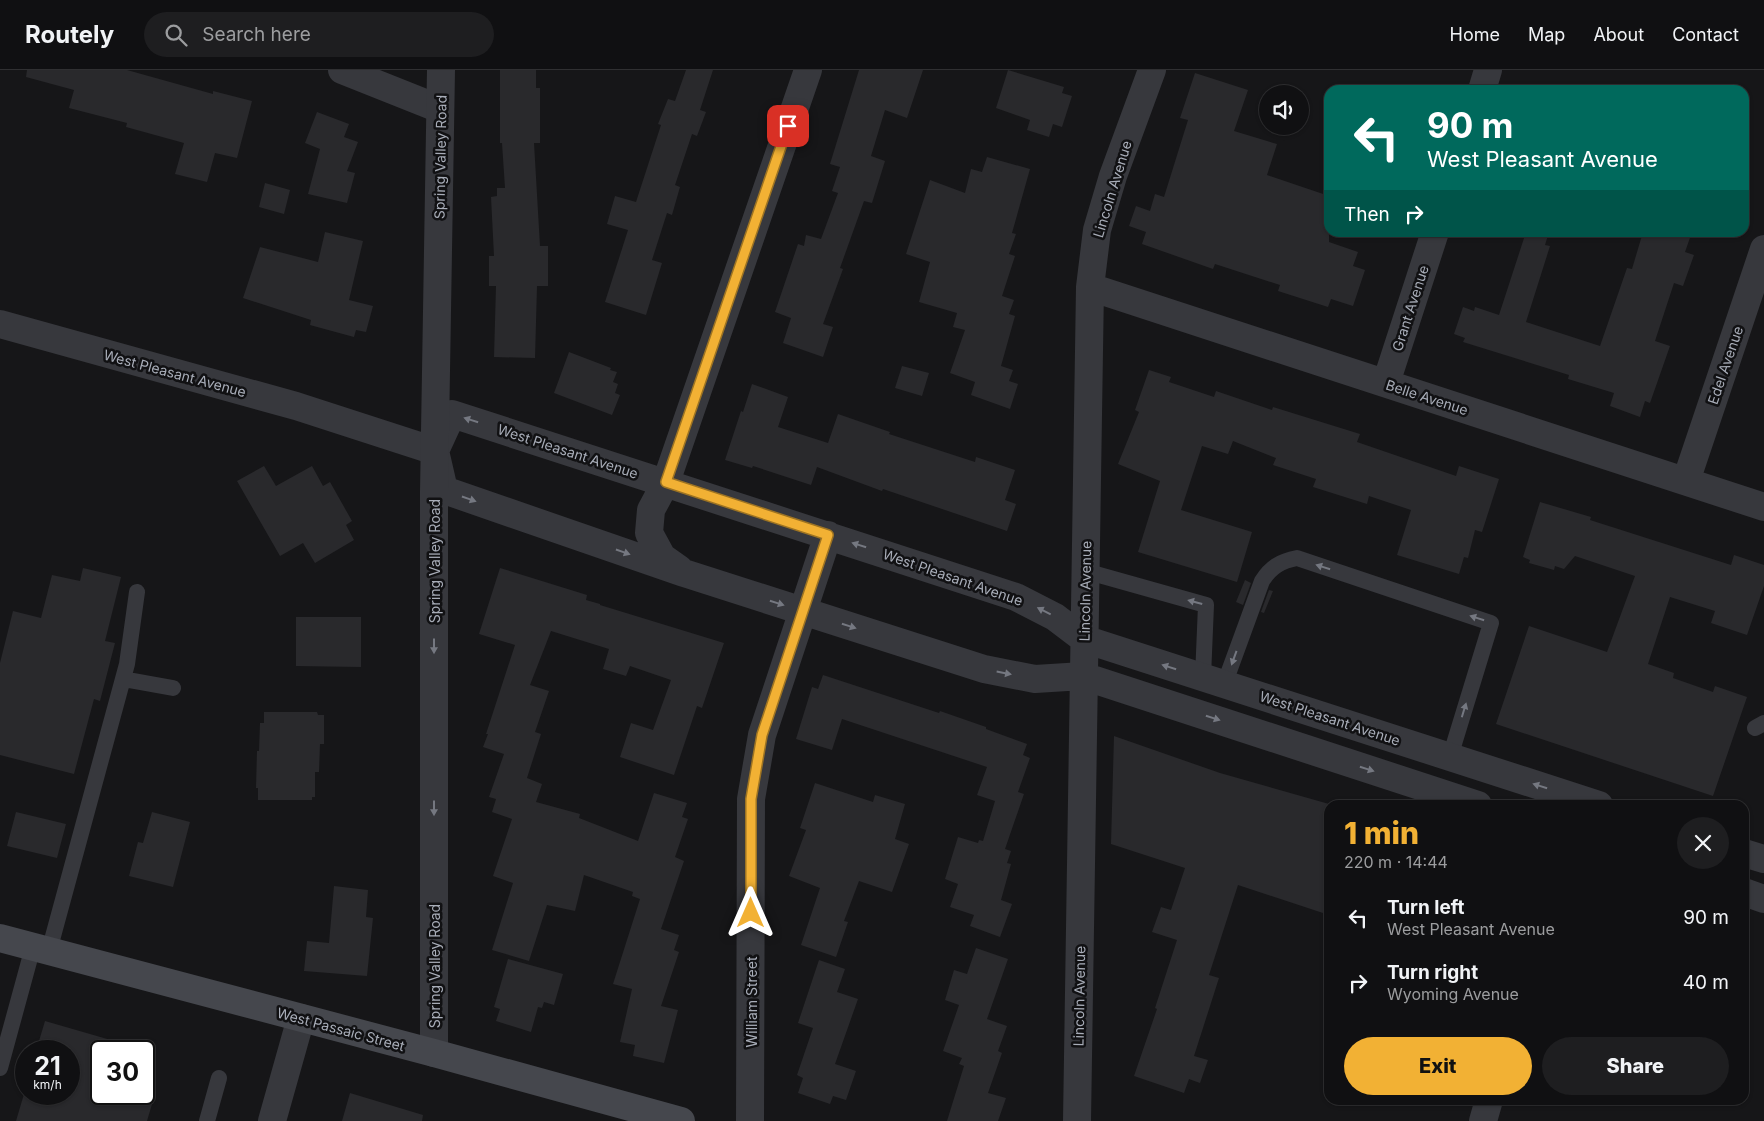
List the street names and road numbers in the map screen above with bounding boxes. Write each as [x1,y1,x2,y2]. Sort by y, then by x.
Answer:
street label: Spring Valley Road [430,95,450,219]
street label: Lincoln Avenue [1089,138,1135,240]
street label: Grant Avenue [1388,263,1432,353]
street label: Edel Avenue [1704,324,1746,406]
street label: West Pleasant Avenue [102,346,248,400]
street label: Belle Avenue [1384,376,1470,418]
street label: West Pleasant Avenue [496,420,640,482]
street label: Spring Valley Road [426,499,443,623]
street label: Lincoln Avenue [1076,540,1094,642]
street label: West Pleasant Avenue [881,545,1025,609]
street label: West Pleasant Avenue [1258,687,1402,749]
street label: Spring Valley Road [426,904,443,1028]
street label: Lincoln Avenue [1070,945,1088,1047]
street label: William Street [743,956,760,1047]
street label: West Passaic Street [275,1004,407,1054]

